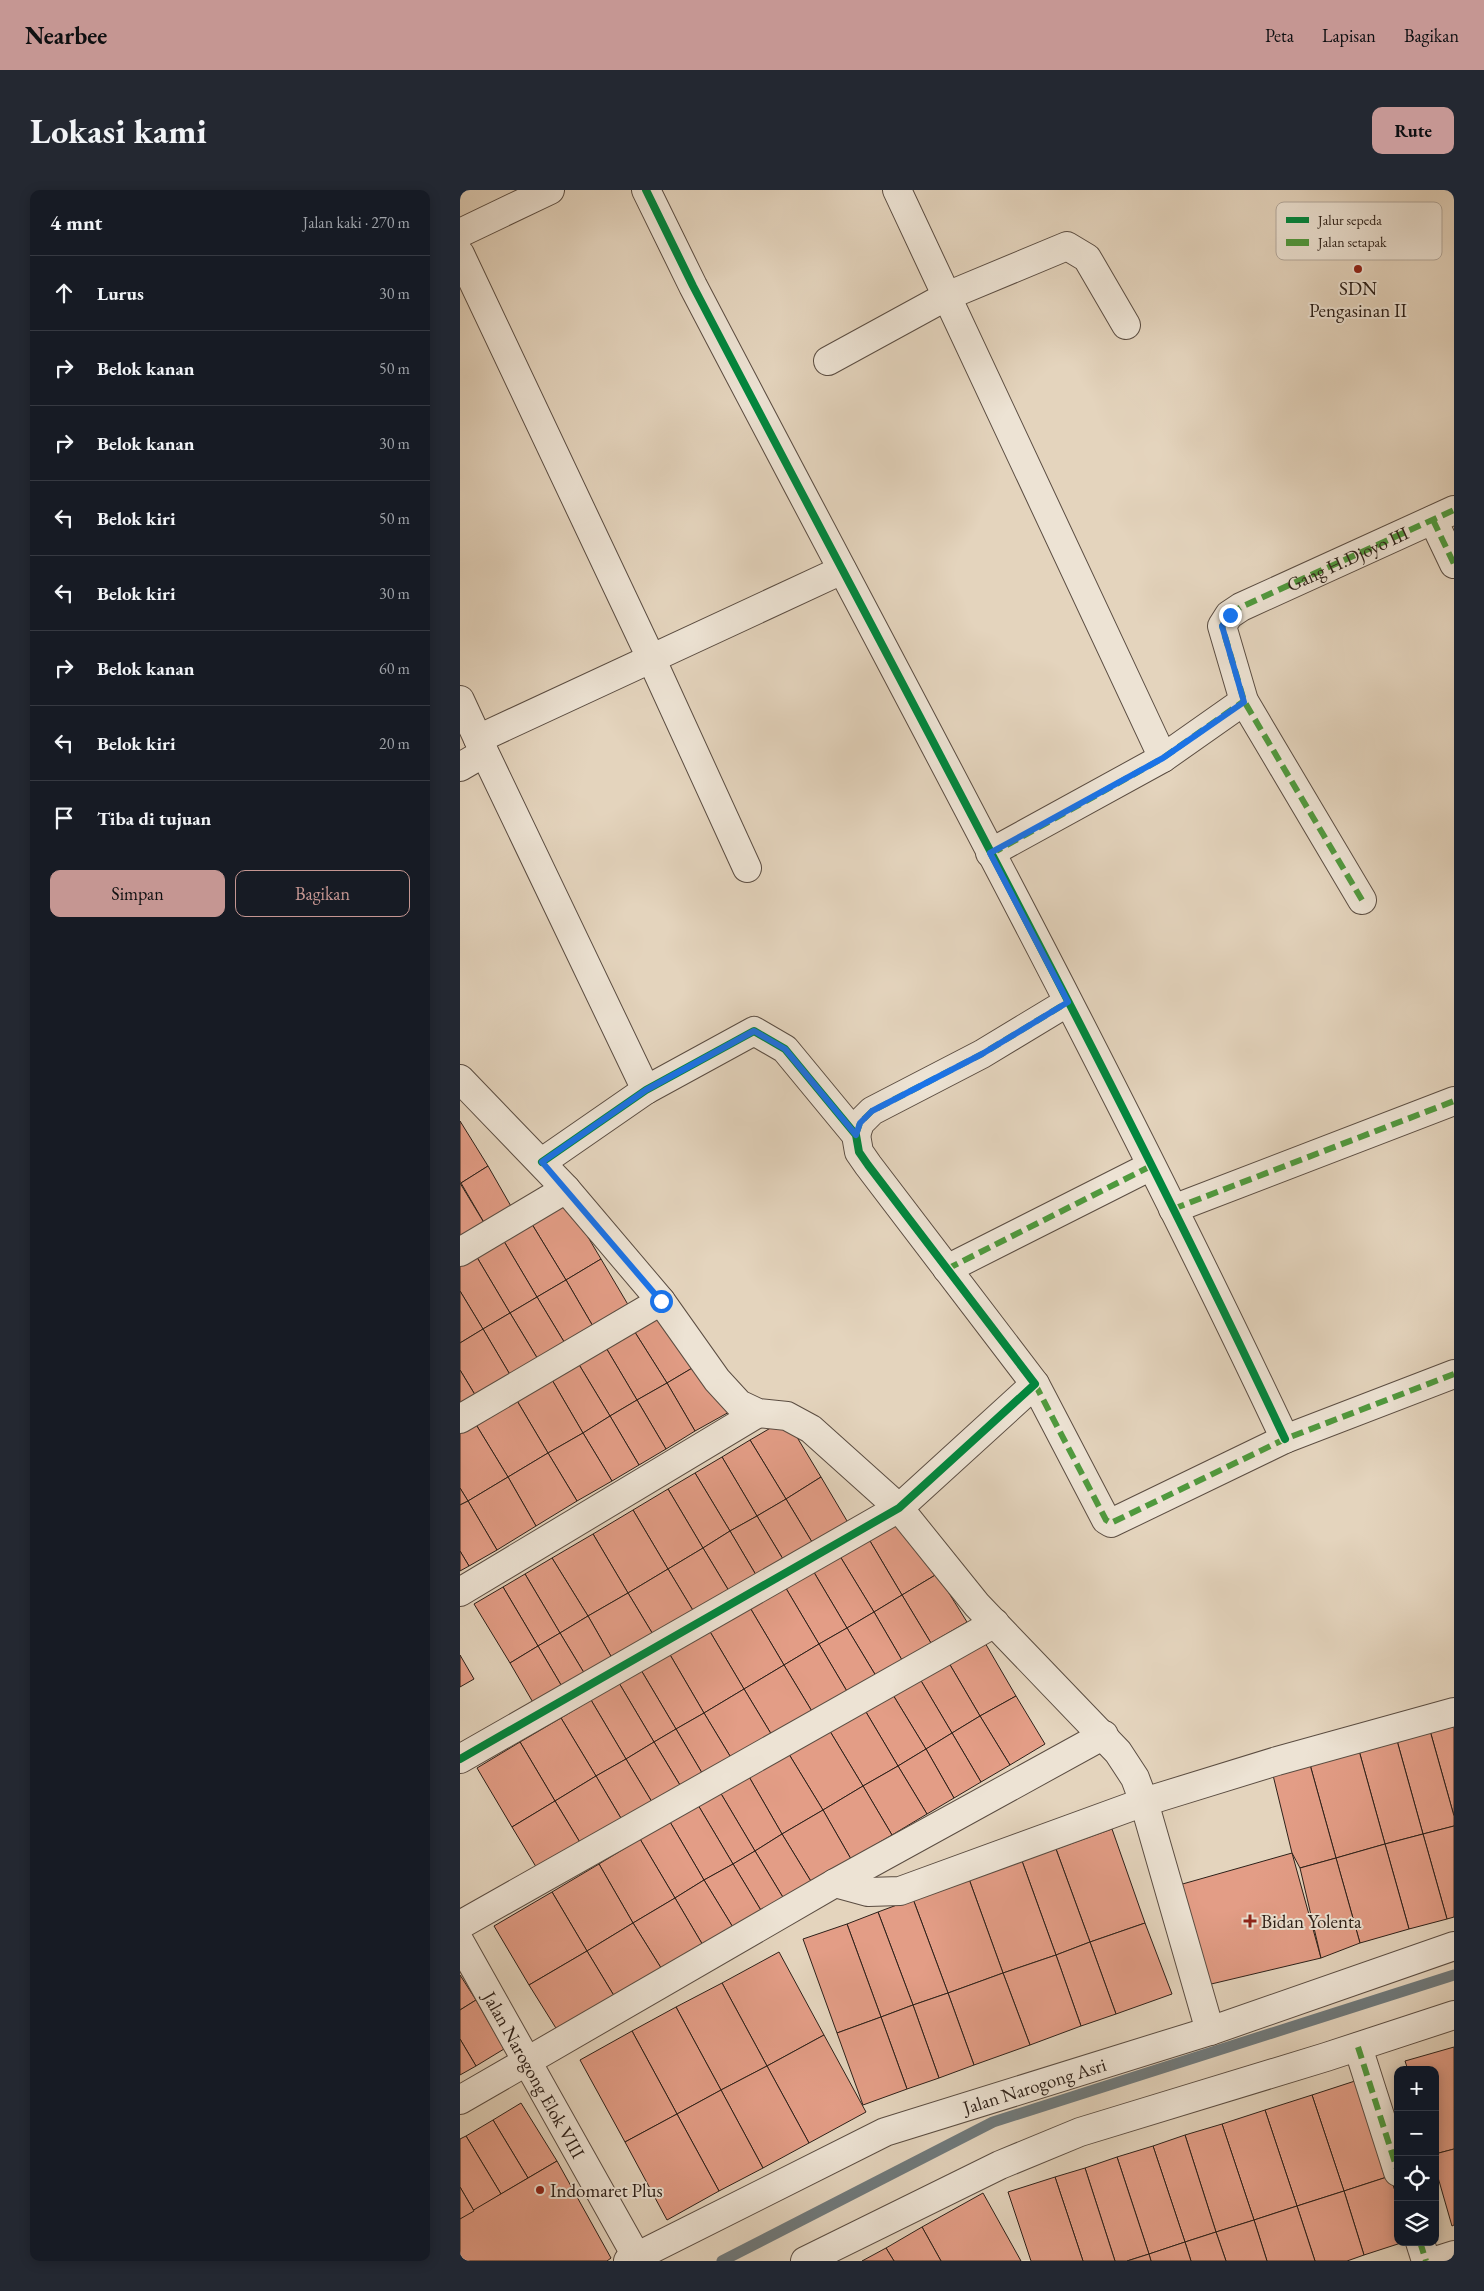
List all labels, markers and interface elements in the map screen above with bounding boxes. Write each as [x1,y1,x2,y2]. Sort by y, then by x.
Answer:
text: Nearbee [25,20,107,51]
text: Peta [1265,24,1294,47]
text: Lapisan [1322,24,1376,47]
text: Bagikan [1404,24,1459,47]
button: Rute [1372,107,1454,154]
text: Lokasi kami [30,108,207,153]
legend [1276,202,1442,260]
text: 4 mnt [50,209,102,236]
text: Jalur sepeda [1317,211,1382,229]
text: Jalan kaki · 270 m [303,212,410,233]
text: Jalan setapak [1317,233,1387,251]
marker: SDN Pengasinan II [1352,263,1364,275]
place label: SDN Pengasinan II [1309,276,1408,323]
icon: ahead [50,279,78,307]
text: Lurus [97,281,144,306]
text: 30 m [379,283,410,304]
icon: right [50,354,78,382]
text: Belok kanan [97,356,195,381]
text: 50 m [379,358,410,379]
icon: right [50,429,78,457]
text: Belok kanan [97,431,195,456]
text: 30 m [379,433,410,454]
icon: left [50,504,78,532]
text: Belok kiri [97,506,176,531]
text: 50 m [379,508,410,529]
street label: Gang H.Djoyo III [1283,520,1413,597]
icon: left [50,579,78,607]
text: Belok kiri [97,581,176,606]
text: 30 m [379,583,410,604]
route end [1219,604,1242,627]
icon: right [50,654,78,682]
text: Belok kanan [97,656,195,681]
text: 60 m [379,658,410,679]
icon: left [50,729,78,757]
text: Belok kiri [97,731,176,756]
text: 20 m [379,733,410,754]
icon: arrive [50,804,78,832]
text: Tiba di tujuan [97,806,211,831]
button: Simpan [50,870,225,917]
button: Bagikan [235,870,410,917]
route start [650,1290,673,1313]
place label: Bidan Yolenta [1261,1909,1362,1934]
marker: Bidan Yolenta [1243,1914,1257,1928]
street label: Jalan Narogong Elok VIII [477,1985,591,2163]
street label: Jalan Narogong Asri [958,2051,1109,2120]
map controls [1394,2066,1439,2246]
button: + [1394,2066,1439,2111]
button: − [1394,2111,1439,2156]
button: locate [1394,2156,1439,2201]
place label: Indomaret Plus [550,2178,663,2203]
marker: Indomaret Plus [534,2184,546,2196]
button: layers [1394,2201,1439,2246]

